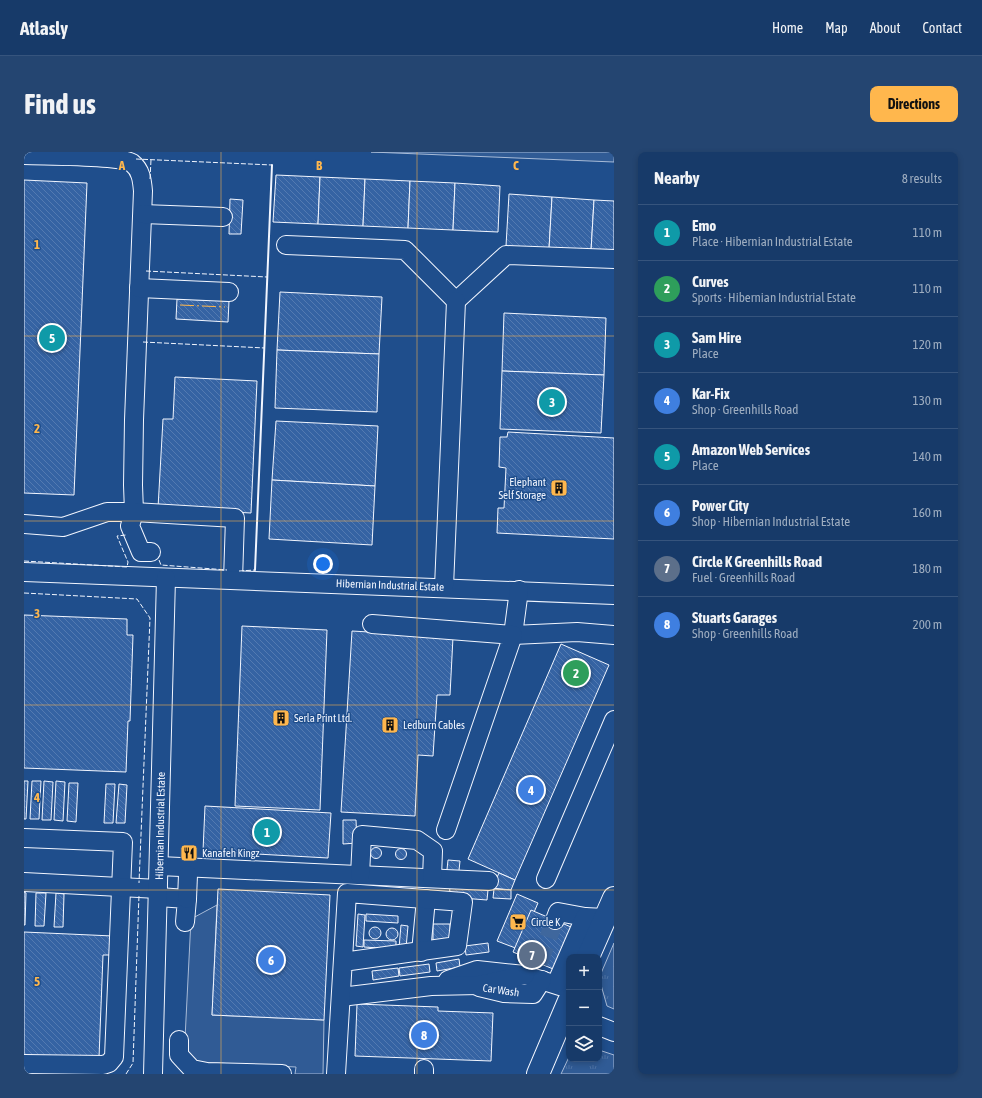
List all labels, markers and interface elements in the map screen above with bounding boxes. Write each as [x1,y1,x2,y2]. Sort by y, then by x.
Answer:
text: Atlasly [20,17,68,39]
text: Home [772,20,803,36]
text: Map [825,20,848,36]
text: About [870,20,901,36]
text: Contact [923,20,962,36]
button: Directions [870,86,958,122]
text: Find us [24,88,96,120]
text: A [118,158,126,173]
text: B [316,158,323,173]
text: C [513,158,519,173]
text: Nearby [654,168,700,188]
text: 8 results [902,171,942,186]
text: Emo [692,217,716,234]
text: 1 [664,225,670,240]
text: 110 m [913,225,942,240]
text: Place · Hibernian Industrial Estate [692,234,853,249]
text: 1 [34,237,40,252]
text: Curves [692,273,729,290]
text: 2 [664,281,670,296]
text: 110 m [913,281,942,296]
text: Sports · Hibernian Industrial Estate [692,290,856,305]
pin: 5 [39,323,65,353]
text: Sam Hire [692,329,742,346]
text: 3 [664,337,670,352]
text: 120 m [913,337,942,352]
text: Place [692,346,719,361]
text: Kar-Fix [692,385,730,402]
pin: 3 [539,387,565,417]
text: 4 [664,393,670,408]
text: 130 m [913,393,942,408]
text: Shop · Greenhills Road [692,402,799,417]
text: 2 [34,421,40,436]
text: Amazon Web Services [692,441,810,458]
text: 5 [664,449,670,464]
text: 140 m [913,449,942,464]
text: Place [692,458,719,473]
place label: Elephant Self Storage [498,476,546,501]
building icon: Elephant Self Storage [549,478,569,498]
text: Power City [692,497,749,514]
text: 6 [664,505,670,520]
text: 160 m [913,505,942,520]
text: Shop · Hibernian Industrial Estate [692,514,850,529]
text: Circle K Greenhills Road [692,553,822,570]
your location [313,554,333,574]
text: 7 [664,561,670,576]
text: 180 m [913,561,942,576]
text: Fuel · Greenhills Road [692,570,795,585]
street label: Hibernian Industrial Estate [336,577,444,593]
text: 3 [34,606,40,621]
text: Stuarts Garages [692,609,777,626]
text: 8 [664,617,670,632]
text: 200 m [913,617,942,632]
text: Shop · Greenhills Road [692,626,799,641]
pin: 2 [563,658,589,688]
building icon: Serla Print Ltd. [271,708,291,728]
place label: Serla Print Ltd. [294,712,352,724]
building icon: Ledburn Cables [380,715,400,735]
place label: Ledburn Cables [403,719,465,731]
street label: Hibernian Industrial Estate [153,772,167,880]
pin: 4 [518,775,544,805]
text: 4 [33,790,40,805]
pin: 1 [254,817,280,847]
restaurant icon: Kanafeh Kingz [179,843,199,863]
place label: Kanafeh Kingz [202,847,260,859]
supermarket icon: Circle K [508,912,528,932]
place label: Circle K [531,916,561,928]
pin: 7 [519,940,545,970]
pin: 6 [258,945,284,975]
map controls [566,954,602,1062]
button: + [566,954,602,990]
text: 5 [34,974,40,989]
street label: Car Wash [482,981,520,999]
button: − [566,990,602,1026]
pin: 8 [411,1020,437,1050]
button: layers [566,1026,602,1062]

